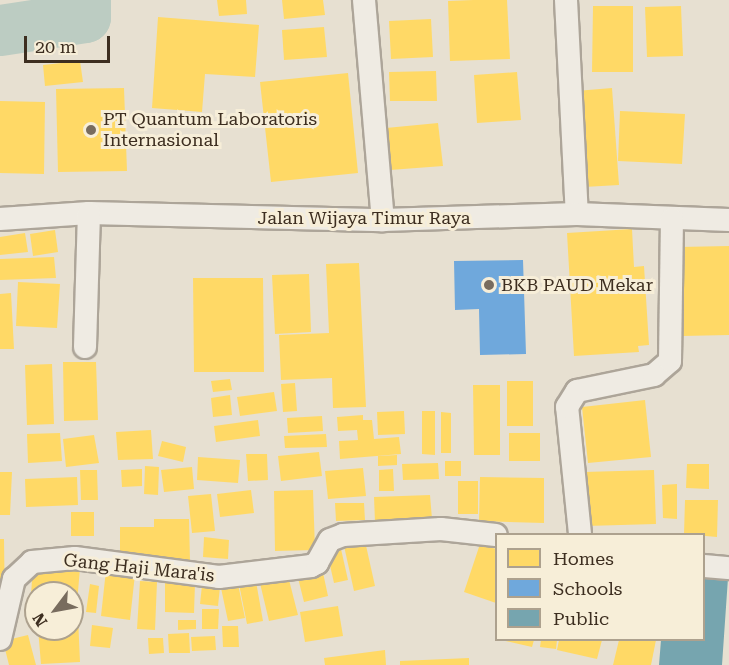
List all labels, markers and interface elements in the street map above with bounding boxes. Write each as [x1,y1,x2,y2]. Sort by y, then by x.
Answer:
scale bar [27,24,112,62]
text: 20 m [35,36,76,57]
place label: PT Quantum Laboratoris Internasional [103,109,317,152]
marker: PT Quantum Laboratoris Internasional [84,123,98,137]
street label: Jalan Wijaya Timur Raya [258,207,470,229]
place label: BKB PAUD Mekar [501,274,653,296]
marker: BKB PAUD Mekar [482,278,496,292]
legend [495,533,705,641]
text: Homes [553,548,614,569]
street label: Gang Haji Mara'is [62,549,216,587]
text: Schools [553,578,622,599]
north arrow [24,581,84,641]
text: Public [553,608,609,629]
text: N [29,609,51,630]

